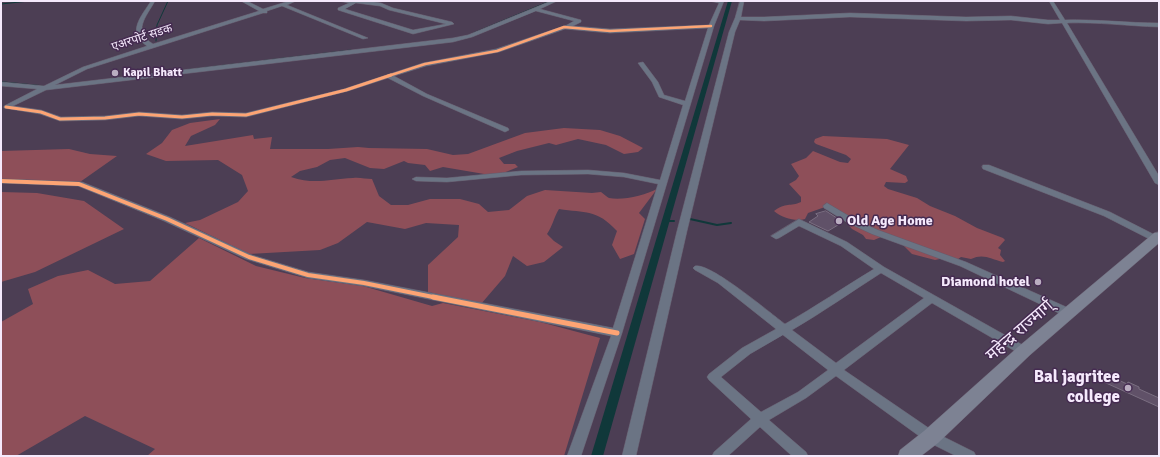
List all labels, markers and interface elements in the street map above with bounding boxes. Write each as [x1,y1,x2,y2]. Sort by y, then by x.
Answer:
street label: एअरपोर्ट सडक [110,21,174,55]
place label: Kapil Bhatt [123,66,182,80]
marker: Kapil Bhatt [110,68,120,78]
place label: Old Age Home [847,213,933,229]
marker: Old Age Home [834,216,844,226]
place label: Diamond hotel [941,274,1030,290]
marker: Diamond hotel [1033,277,1043,287]
street label: महेन्द्र राज्मार्ग् [982,296,1058,366]
place label: Bal jagritee college [1034,368,1120,408]
marker: Bal jagritee college [1123,383,1133,393]

